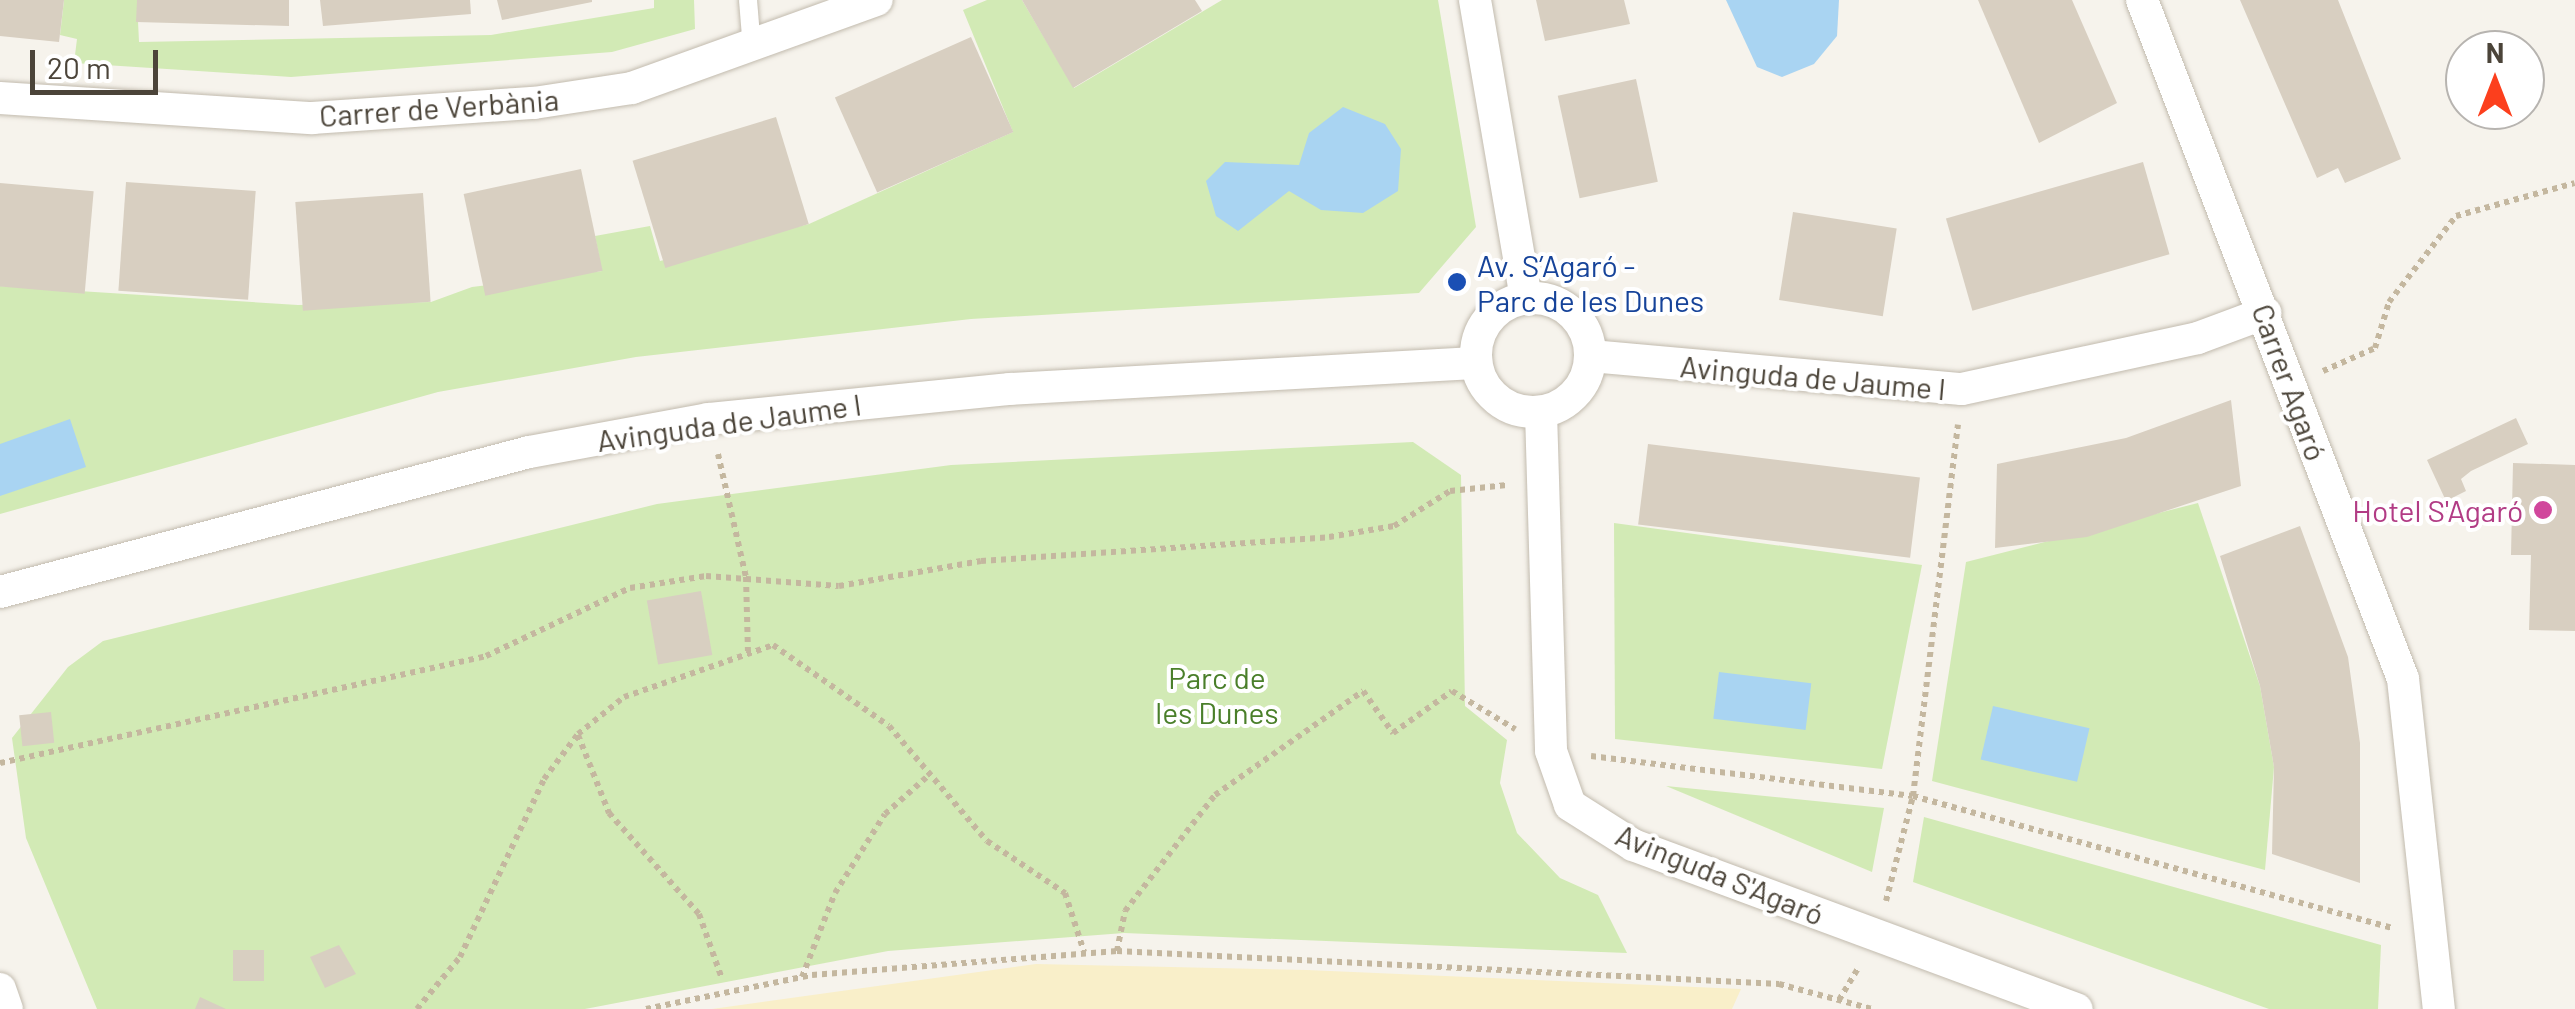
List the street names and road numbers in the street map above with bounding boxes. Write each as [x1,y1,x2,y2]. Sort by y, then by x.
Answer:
street label: Carrer de Verbània [318,81,560,133]
street label: Carrer Agaró [2245,299,2335,465]
street label: Avinguda de Jaume I [1679,347,1947,407]
street label: Avinguda de Jaume I [594,386,864,458]
street label: Avinguda S'Agaró [1611,816,1829,932]

